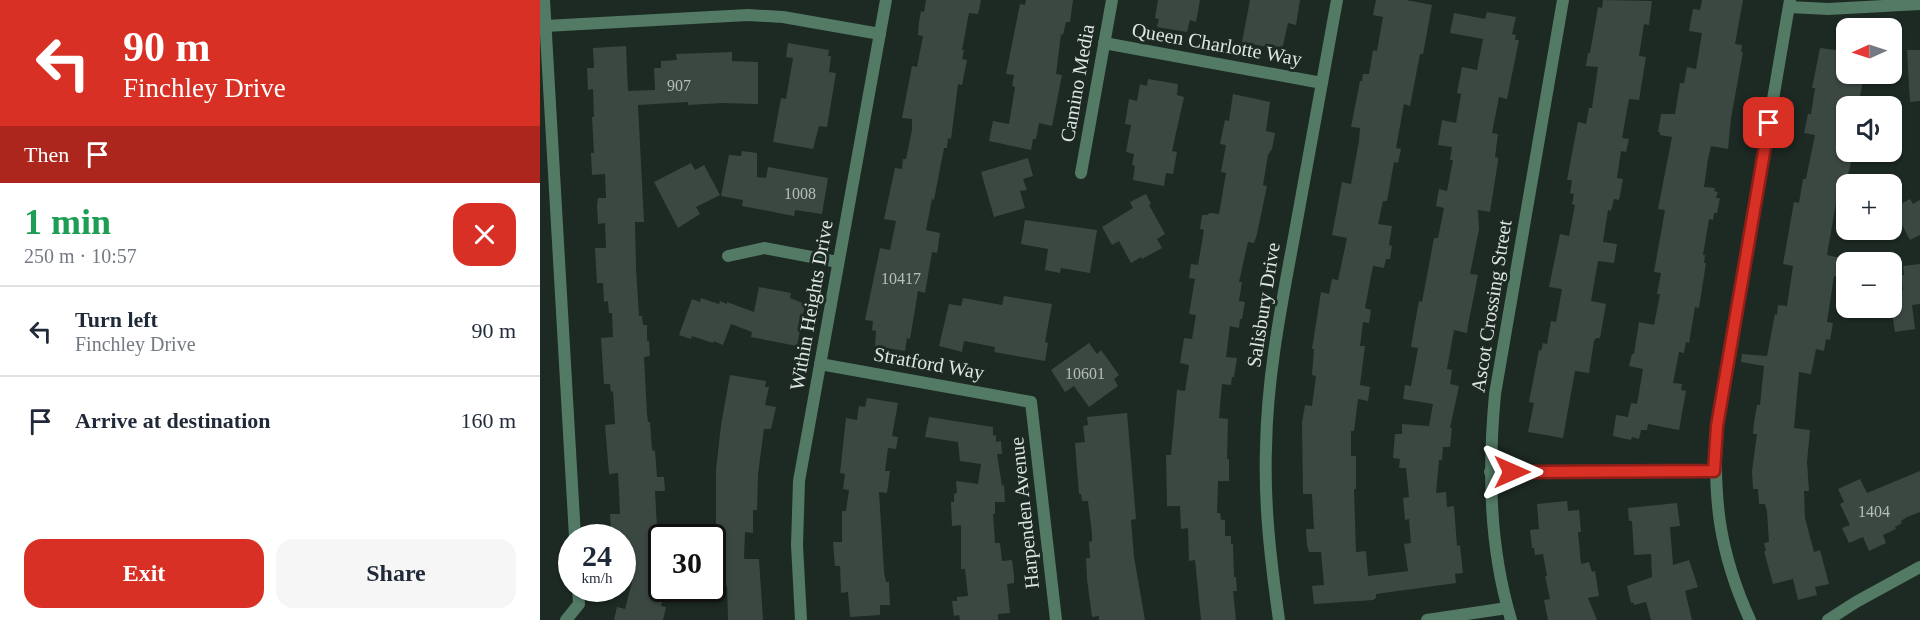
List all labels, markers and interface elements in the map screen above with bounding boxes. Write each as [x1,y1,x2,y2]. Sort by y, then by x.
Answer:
street label: Queen Charlotte Way [1130,18,1304,71]
north arrow [1836,18,1902,84]
map controls [1836,18,1902,318]
street label: Camino Media [1056,22,1098,144]
icon: left [24,24,102,102]
text: 90 m [123,24,211,70]
text: Finchley Drive [123,73,286,103]
house number: 907 [667,77,691,94]
button: sound [1836,96,1902,162]
pin [1743,97,1794,148]
icon: arrive [1752,106,1785,139]
icon: arrive [81,138,114,171]
text: Then [24,142,69,167]
button: + [1836,174,1902,240]
house number: 1008 [784,185,816,202]
text: 1 min [24,202,111,242]
button: close [453,203,516,266]
street label: Within Heights Drive [785,218,838,392]
street label: Ascot Crossing Street [1466,218,1517,394]
street label: Salisbury Drive [1242,241,1285,369]
text: 250 m · 10:57 [24,245,137,267]
button: − [1836,252,1902,318]
house number: 10417 [881,270,921,287]
text: Turn left [75,307,158,332]
icon: left [24,315,57,348]
text: 90 m [471,318,516,343]
text: Finchley Drive [75,333,196,355]
street label: Stratford Way [872,342,986,385]
house number: 10601 [1065,365,1105,382]
icon: arrive [24,405,57,438]
text: Arrive at destination [75,408,271,433]
text: 160 m [460,408,516,433]
street label: Harpenden Avenue [1005,436,1044,590]
position arrow [1480,440,1544,504]
house number: 1404 [1858,503,1890,520]
speed limit sign: 30 [648,524,726,602]
button: Exit [24,539,264,608]
button: Share [276,539,516,608]
text: 24 [582,539,612,572]
text: km/h [582,570,612,586]

